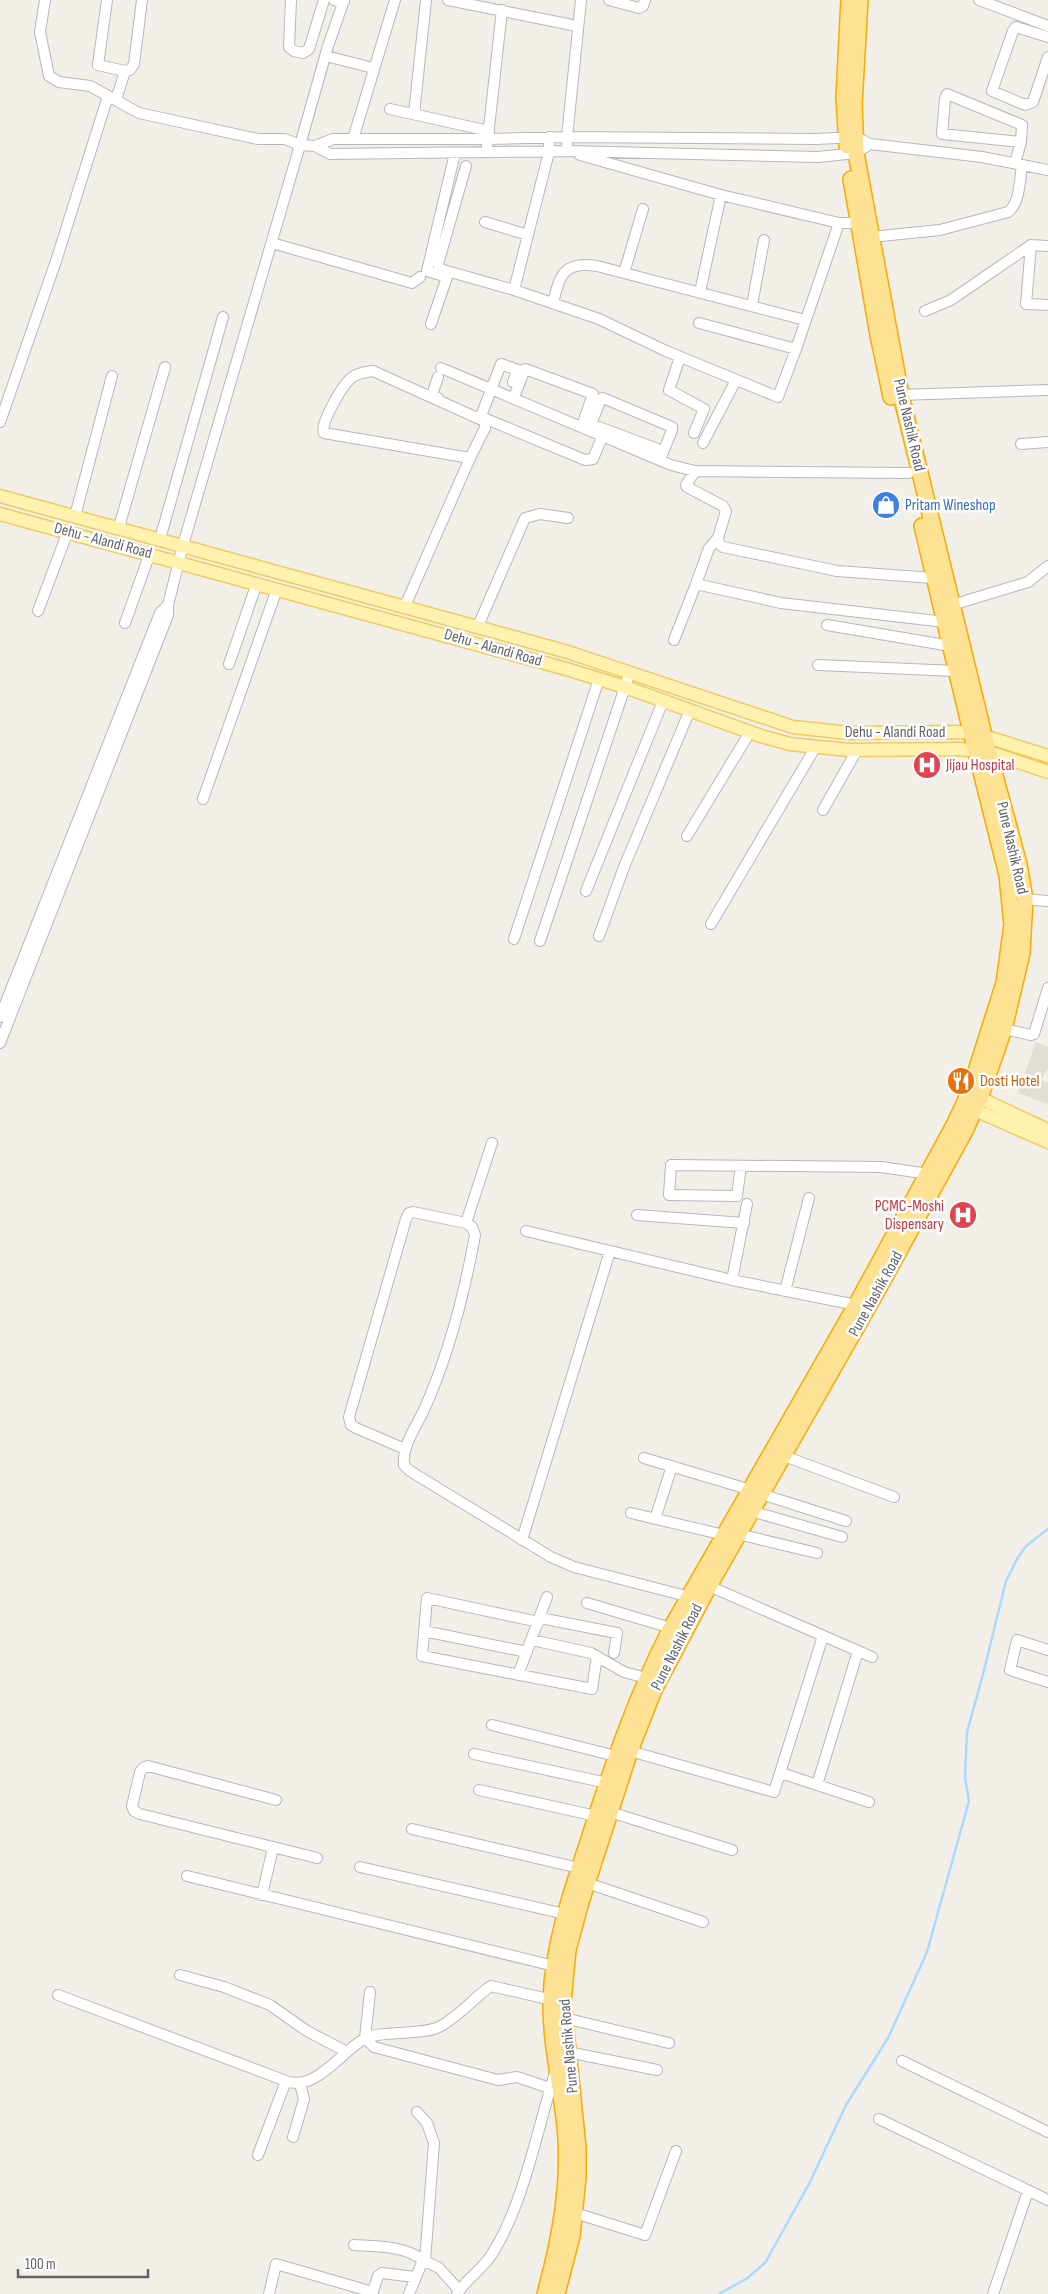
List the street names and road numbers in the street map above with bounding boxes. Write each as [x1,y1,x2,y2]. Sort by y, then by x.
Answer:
street label: Pune Nashik Road [889,377,929,473]
street label: Dehu - Alandi Road [52,519,154,563]
street label: Dehu - Alandi Road [442,625,544,671]
street label: Dehu - Alandi Road [845,723,945,742]
street label: Pune Nashik Road [992,800,1032,896]
street label: Pune Nashik Road [845,1248,907,1340]
street label: Pune Nashik Road [647,1601,707,1693]
street label: Pune Nashik Road [555,1998,583,2094]

